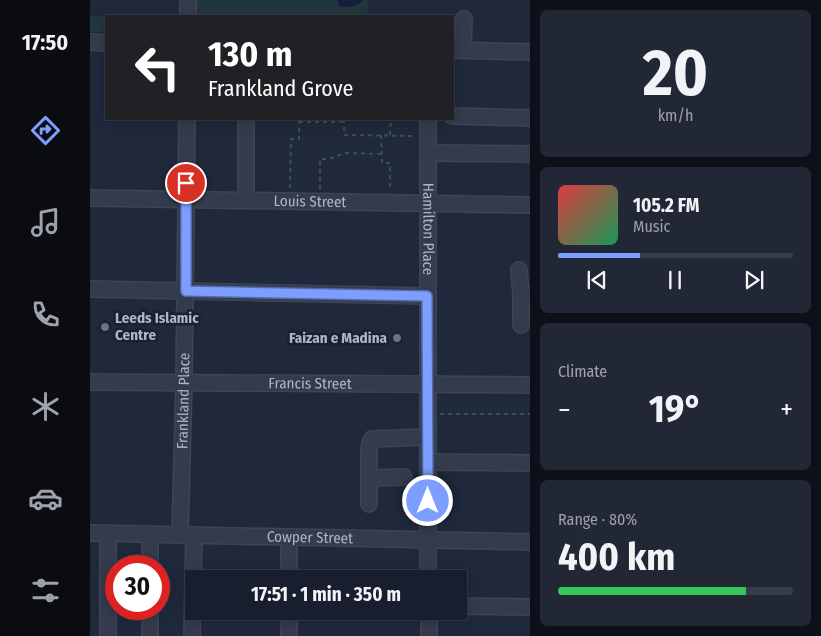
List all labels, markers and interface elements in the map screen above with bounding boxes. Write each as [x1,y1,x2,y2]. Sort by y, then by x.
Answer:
text: 17:50 [22,29,68,56]
text: 130 m [208,33,292,75]
text: 20 [643,34,708,112]
icon: left [125,35,190,100]
text: Frankland Grove [208,75,353,102]
text: km/h [658,106,693,125]
icon: directions [28,113,63,148]
pin [165,162,207,204]
icon: arrive [172,169,200,197]
street label: Hamilton Place [419,183,437,275]
street label: Louis Street [273,192,347,211]
text: 105.2 FM [633,194,699,217]
icon: music [28,205,63,240]
text: Music [633,217,670,236]
icon: previous [583,266,611,294]
icon: pause [661,266,689,294]
icon: next [740,266,768,294]
icon: phone [28,297,63,332]
place label: Leeds Islamic Centre [115,309,199,344]
marker: Leeds Islamic Centre [99,321,111,333]
place label: Faizan e Madina [289,329,388,347]
marker: Faizan e Madina [391,332,403,344]
street label: Frankland Place [173,353,193,449]
text: Climate [558,362,607,381]
street label: Francis Street [268,374,352,393]
text: 19° [649,386,702,432]
icon: climate [28,389,63,424]
text: − [558,393,571,426]
text: + [780,393,793,426]
position arrow [401,474,453,526]
icon: car [28,481,63,516]
text: Range · 80% [558,510,637,529]
street label: Cowper Street [267,528,353,547]
text: 400 km [558,534,675,580]
speed limit sign: 30 [105,555,170,620]
icon: filters [28,573,63,608]
text: 17:51 · 1 min · 350 m [251,583,401,606]

